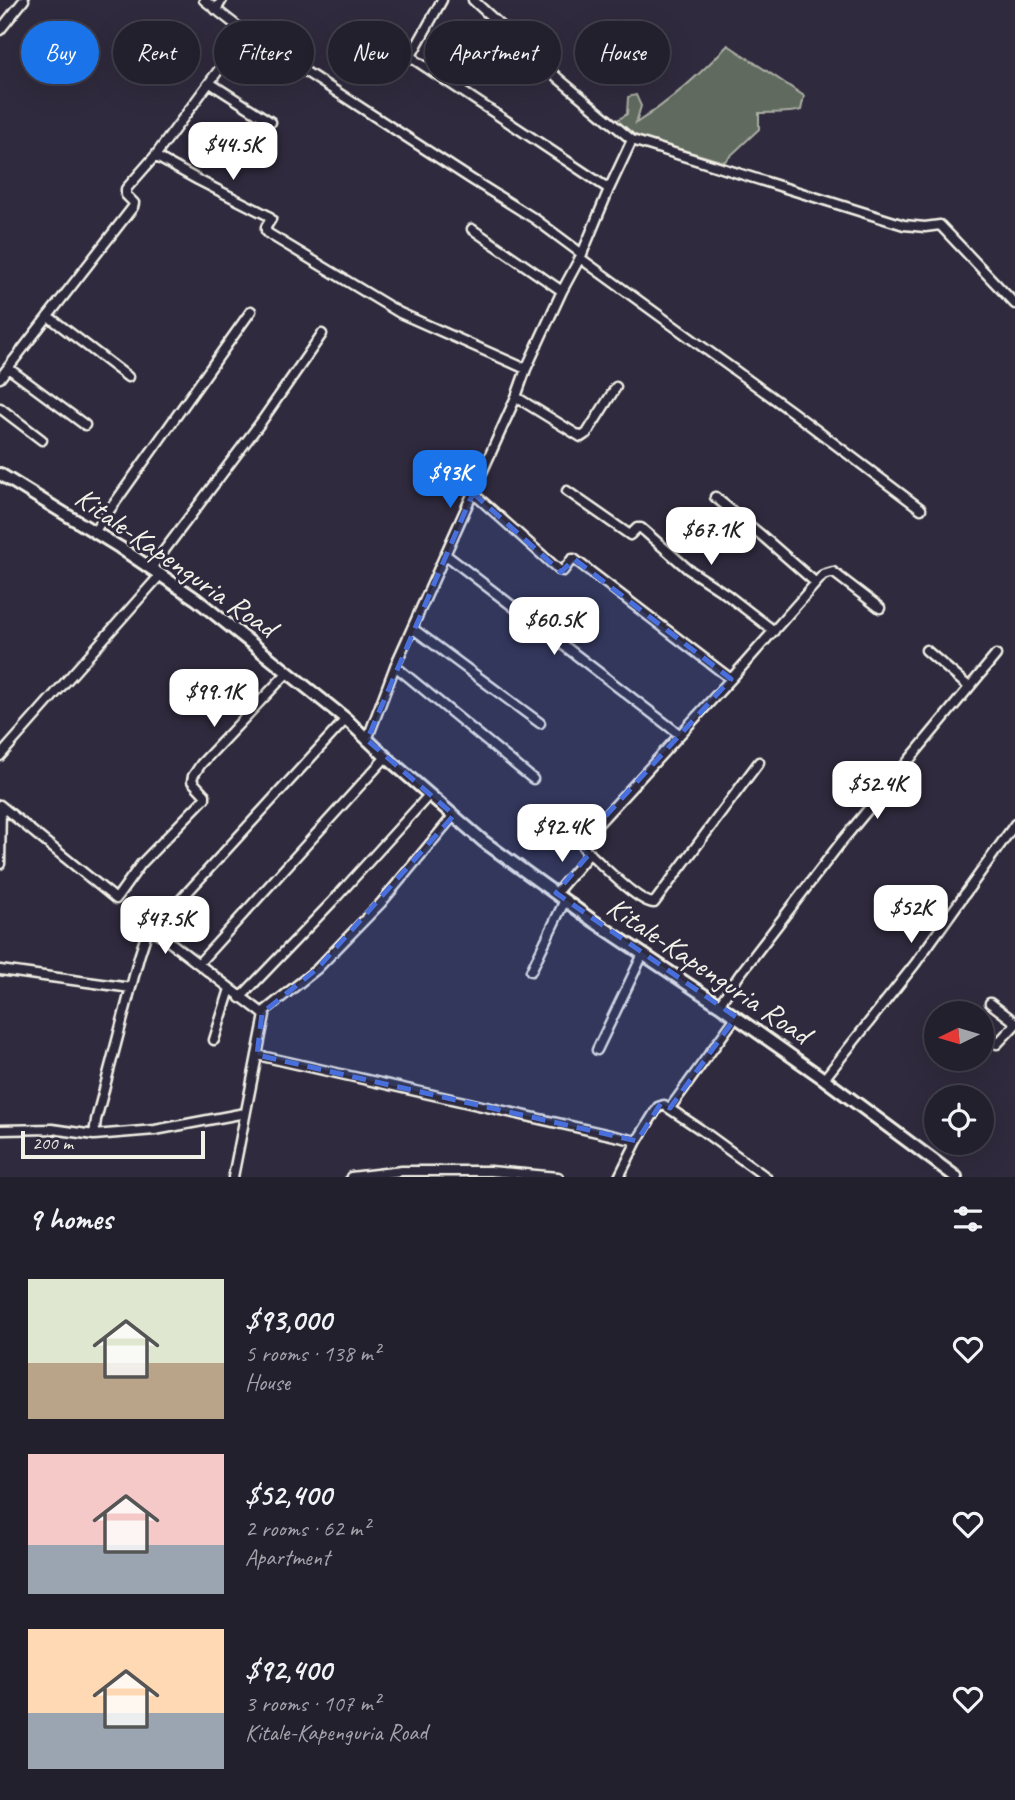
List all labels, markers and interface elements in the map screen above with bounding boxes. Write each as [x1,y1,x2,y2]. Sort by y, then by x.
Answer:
chip: Buy [21,21,99,84]
chip: Rent [113,21,200,84]
chip: Filters [214,21,314,84]
chip: New [328,21,411,84]
chip: Apartment [425,21,561,84]
chip: House [575,21,670,84]
pin: $44.5K [176,122,290,182]
text: $44.5K [204,130,262,159]
pin: $93K [409,450,491,510]
text: $93K [429,458,471,487]
street label: Kitale-Kapenguria Road [68,478,288,648]
pin: $67.1K [654,508,768,567]
text: $67.1K [682,515,740,544]
pin: $60.5K [497,598,611,657]
text: $60.5K [525,605,583,634]
pin: $99.1K [157,670,271,729]
text: $99.1K [185,677,243,706]
pin: $52.4K [820,762,934,821]
text: $52.4K [848,769,906,798]
pin: $92.4K [505,804,619,864]
text: $92.4K [533,812,591,841]
pin: $52K [870,886,952,945]
street label: Kitale-Kapenguria Road [600,888,822,1055]
text: $52K [890,893,932,922]
pin: $47.5K [108,897,222,956]
text: $47.5K [136,904,194,933]
north arrow [924,1001,994,1071]
map controls [924,1001,994,1155]
button: locate [924,1085,994,1155]
scale bar [21,1128,205,1160]
text: 200 m [32,1131,73,1155]
text: 9 homes [28,1200,112,1238]
icon: filters [949,1200,987,1238]
text: $93,000 [245,1301,332,1339]
icon: home [84,1307,168,1391]
icon: heart [949,1330,987,1368]
text: 5 rooms · 138 m² [245,1339,380,1368]
text: House [245,1368,290,1397]
text: $52,400 [245,1476,331,1514]
icon: home [84,1482,168,1566]
icon: heart [949,1505,987,1543]
text: 2 rooms · 62 m² [245,1514,369,1543]
text: Apartment [245,1543,330,1572]
text: $92,400 [245,1651,332,1689]
icon: home [84,1657,168,1741]
icon: heart [949,1680,987,1718]
text: 3 rooms · 107 m² [245,1689,380,1718]
text: Kitale-Kapenguria Road [245,1718,427,1747]

